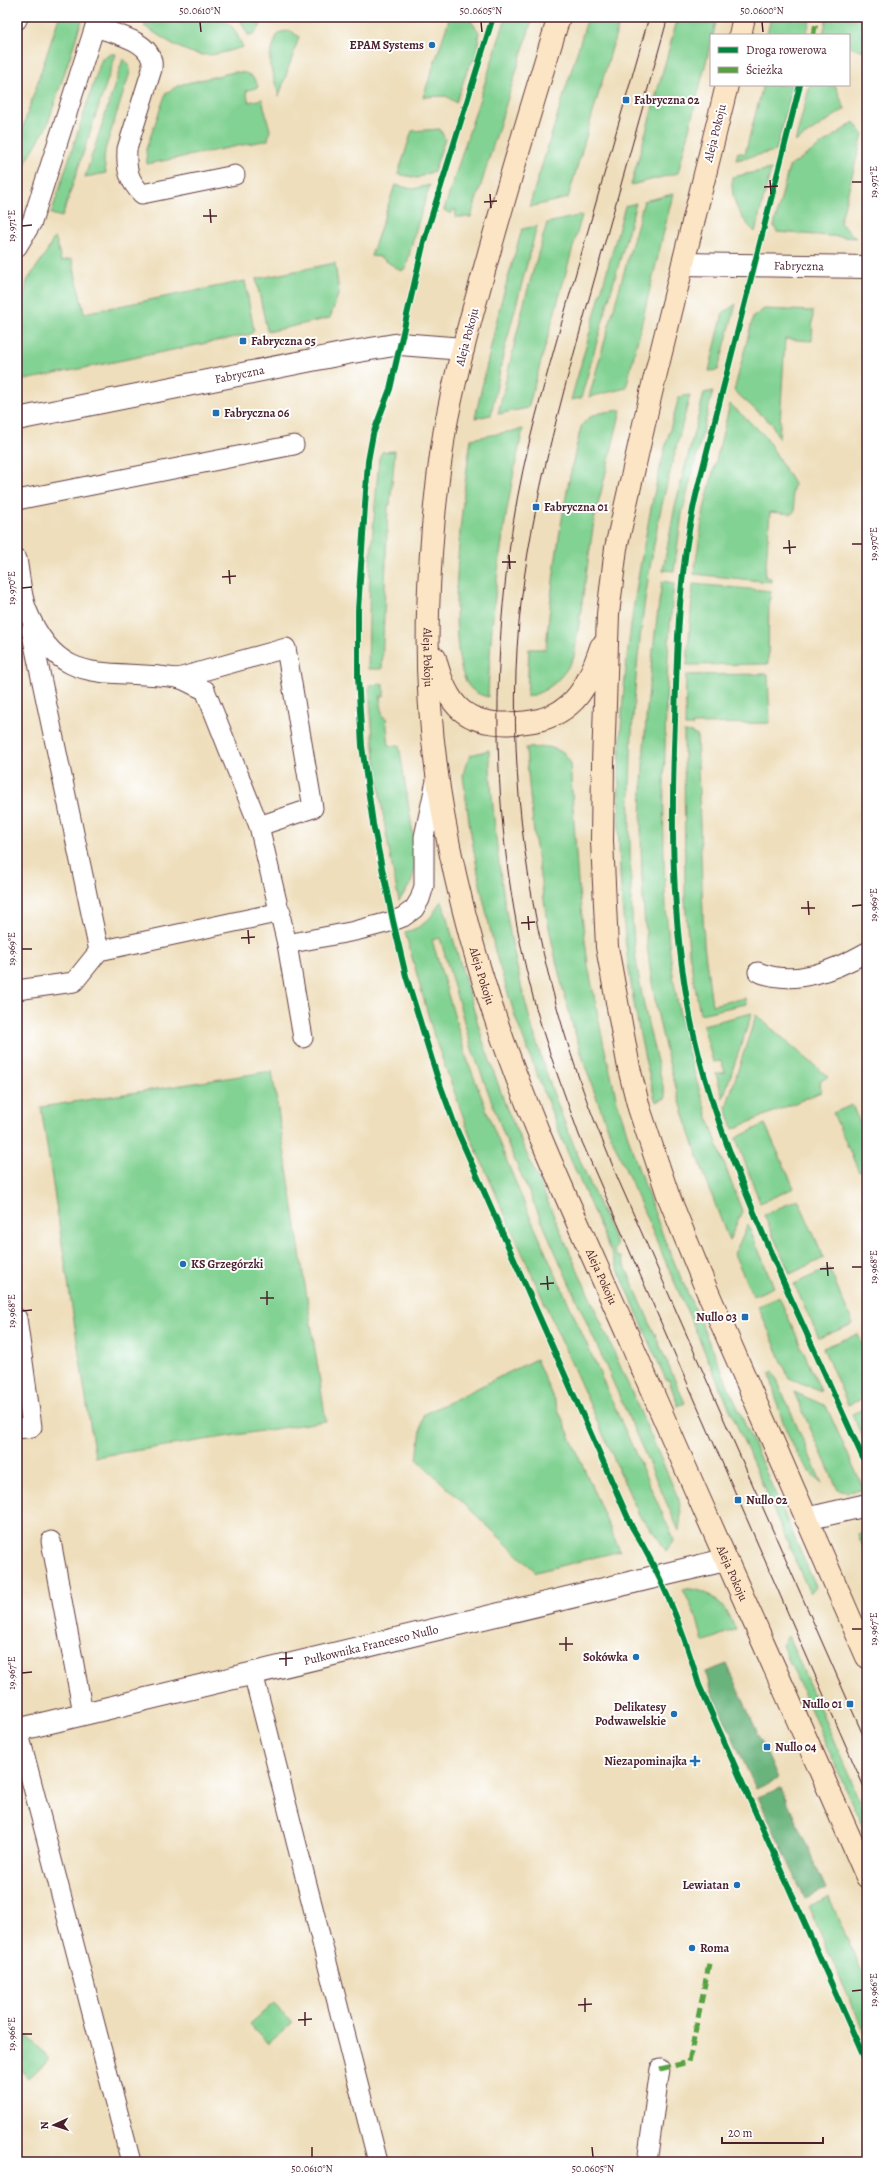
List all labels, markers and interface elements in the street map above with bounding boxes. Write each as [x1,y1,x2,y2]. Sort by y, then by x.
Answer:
text: 50.0610°N [179,4,221,17]
text: 50.0605°N [460,4,502,17]
text: 50.0600°N [740,4,784,17]
legend [710,34,850,86]
place label: EPAM Systems [350,37,424,53]
marker: EPAM Systems [427,40,437,50]
text: Droga rowerowa [746,42,827,58]
text: Ścieżka [746,62,783,78]
place label: Fabryczna 02 [634,92,700,108]
marker: Fabryczna 02 [621,95,631,105]
street label: Aleja Pokoju [700,102,730,165]
text: 19.971°E [867,166,880,198]
text: 19.971°E [5,210,18,242]
street label: Fabryczna [774,257,825,274]
street label: Aleja Pokoju [451,306,483,369]
place label: Fabryczna 05 [251,333,316,349]
marker: Fabryczna 05 [238,336,248,346]
street label: Fabryczna [213,362,266,387]
place label: Fabryczna 06 [224,405,290,421]
marker: Fabryczna 06 [211,408,221,418]
place label: Fabryczna 01 [544,499,609,515]
marker: Fabryczna 01 [531,502,541,512]
text: 19.970°E [867,527,880,561]
text: 19.970°E [5,571,18,605]
street label: Aleja Pokoju [420,627,437,688]
text: 19.969°E [867,888,880,922]
text: 19.969°E [5,932,18,966]
street label: Aleja Pokoju [465,944,498,1007]
street label: Aleja Pokoju [582,1245,621,1308]
text: 19.968°E [867,1250,880,1284]
place label: KS Grzegórzki [191,1256,264,1272]
marker: KS Grzegórzki [178,1259,188,1269]
text: 19.968°E [5,1294,18,1328]
place label: Nullo 03 [696,1309,737,1325]
marker: Nullo 03 [740,1312,750,1322]
place label: Nullo 02 [746,1492,788,1508]
marker: Nullo 02 [733,1495,743,1505]
street label: Aleja Pokoju [712,1542,752,1604]
text: 19.967°E [867,1612,880,1646]
street label: Pułkownika Francesco Nullo [302,1621,440,1669]
place label: Sokówka [583,1649,628,1665]
marker: Sokówka [631,1652,641,1662]
text: 19.967°E [5,1656,18,1690]
place label: Nullo 01 [802,1696,843,1712]
place label: Delikatesy Podwawelskie [595,1699,666,1729]
marker: Nullo 01 [845,1699,855,1709]
marker: Delikatesy Podwawelskie [669,1709,679,1719]
place label: Nullo 04 [775,1739,817,1755]
marker: Nullo 04 [762,1742,772,1752]
place label: Niezapominajka [604,1753,687,1769]
marker: Niezapominajka [690,1756,700,1766]
place label: Lewiatan [682,1877,729,1893]
marker: Lewiatan [732,1880,742,1890]
place label: Roma [700,1940,730,1956]
marker: Roma [687,1943,697,1953]
text: 19.966°E [867,1973,880,2007]
text: 19.966°E [5,2017,18,2051]
north arrow [34,2105,74,2145]
scale bar [722,2119,823,2145]
text: N [37,2121,52,2130]
text: 20 m [728,2125,752,2141]
text: 50.0610°N [291,2162,333,2175]
text: 50.0605°N [572,2162,614,2175]

